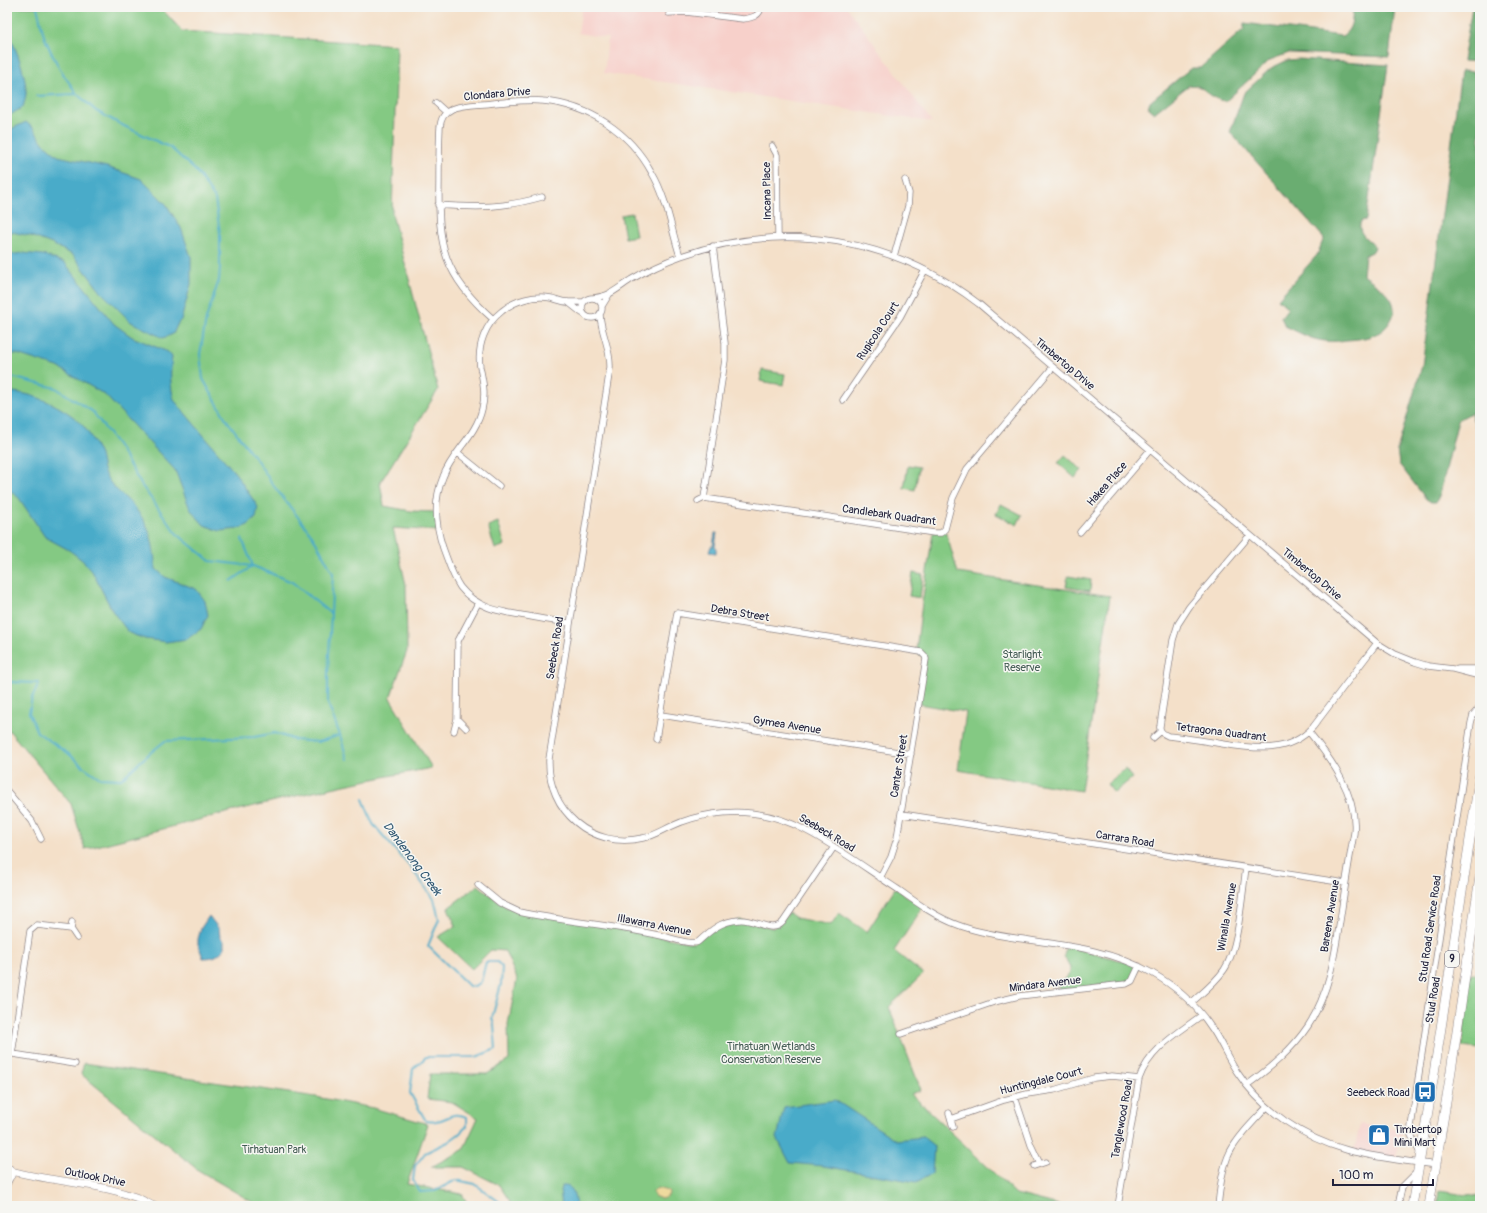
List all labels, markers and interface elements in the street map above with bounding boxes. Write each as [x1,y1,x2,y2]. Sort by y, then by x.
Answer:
street label: Clondara Drive [463,85,531,103]
street label: Incana Place [760,161,774,220]
street label: Rupicola Court [854,299,902,363]
street label: Timbertop Drive [1033,335,1098,393]
street label: Hakea Place [1084,459,1130,509]
street label: Candlebark Quadrant [841,502,937,528]
street label: Timbertop Drive [1280,545,1345,603]
street label: Debra Street [710,602,771,624]
street label: Seebeck Road [544,616,566,680]
park label: Starlight Reserve [1002,648,1042,674]
street label: Gymea Avenue [752,713,822,737]
street label: Tetragona Quadrant [1175,720,1268,744]
street label: Canter Street [888,733,910,798]
street label: Seebeck Road [796,811,858,855]
water label: Dandenong Creek [379,819,445,900]
street label: Carrara Road [1095,828,1155,850]
street label: Stud Road Service Road [1416,875,1444,983]
street label: Bareena Avenue [1318,878,1342,953]
street label: Winalla Avenue [1215,881,1240,952]
street label: Illawarra Avenue [616,911,693,939]
road number: 9 [1445,951,1459,967]
street label: Mindara Avenue [1009,973,1082,995]
street label: Stud Road [1423,976,1443,1024]
park label: Tirhatuan Wetlands Conservation Reserve [721,1040,821,1066]
street label: Huntingdale Court [999,1064,1084,1097]
street label: Tanglewood Road [1109,1079,1135,1159]
bus stop icon: Seebeck Road [1412,1079,1438,1105]
place label: Seebeck Road [1347,1086,1410,1099]
shop icon: Timbertop Mini Mart [1366,1122,1392,1148]
place label: Timbertop Mini Mart [1394,1123,1442,1149]
park label: Tirhatuan Park [242,1143,307,1156]
scale bar [1333,1161,1433,1187]
street label: Outlook Drive [63,1165,127,1189]
text: 100 m [1339,1168,1374,1183]

